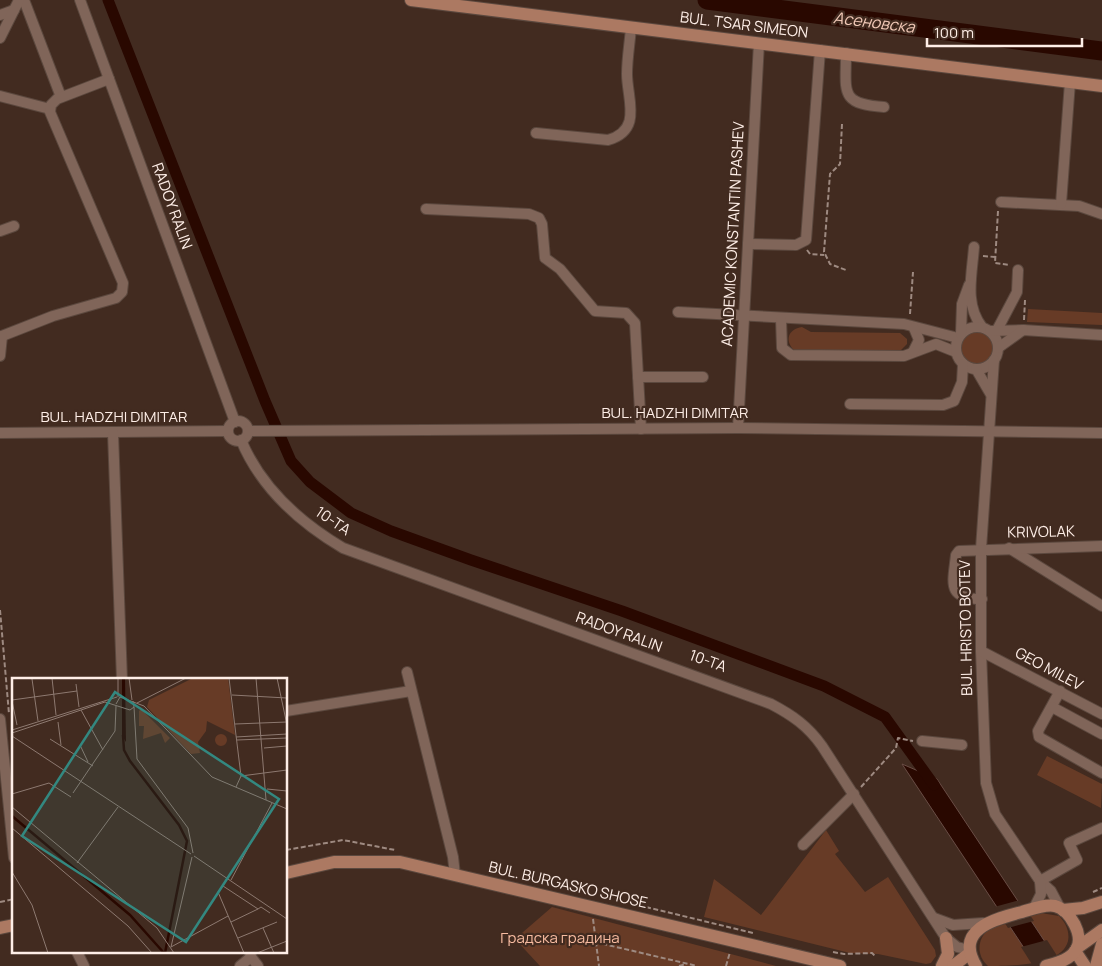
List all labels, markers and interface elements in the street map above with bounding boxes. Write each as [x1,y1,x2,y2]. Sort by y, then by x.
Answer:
street label: BUL. TSAR SIMEON [679,6,809,43]
water label: Асеновска [832,6,917,38]
scale bar [927,15,1082,47]
text: 100 m [934,22,974,43]
street label: ACADEMIC KONSTANTIN PASHEV [716,121,749,347]
street label: RADOY RALIN [147,160,198,252]
street label: BUL. HADZHI DIMITAR [601,402,749,423]
street label: BUL. HADZHI DIMITAR [40,406,188,427]
street label: 10-ТА [312,501,355,540]
street label: KRIVOLAK [1007,520,1075,543]
street label: BUL. HRISTO BOTEV [954,560,977,696]
street label: RADOY RALIN [573,606,665,657]
street label: GEO MILEV [1012,642,1087,695]
street label: 10-ТА [687,644,730,677]
inset map [12,678,288,954]
street label: BUL. BURGASKO SHOSE [487,856,650,913]
park label: Градска градина [500,927,620,948]

